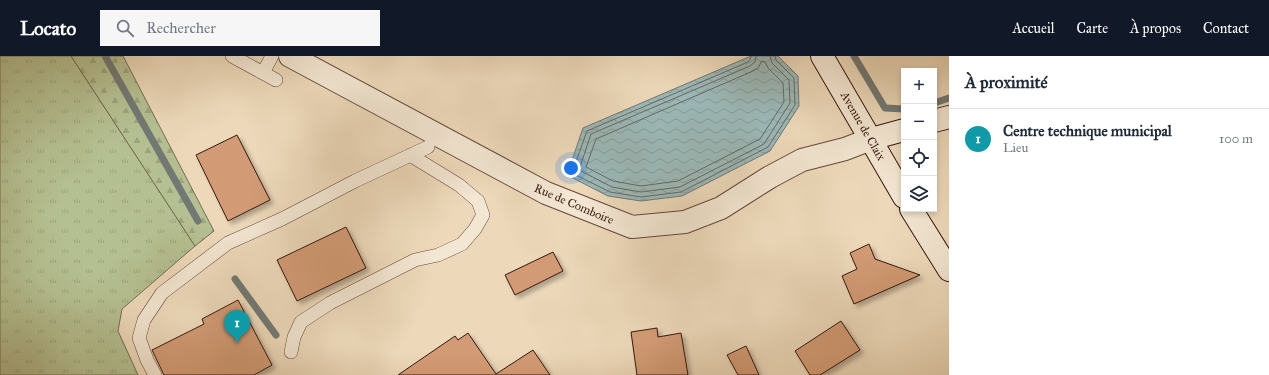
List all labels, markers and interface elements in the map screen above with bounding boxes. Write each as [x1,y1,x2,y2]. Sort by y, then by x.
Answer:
search box [100,10,380,46]
text: Locato [20,17,76,40]
icon: search [114,17,136,39]
text: Rechercher [146,19,216,37]
text: Accueil [1012,20,1055,37]
text: Carte [1077,20,1108,37]
text: À propos [1130,20,1181,37]
text: Contact [1203,20,1249,37]
map controls [901,68,937,212]
button: + [901,68,937,104]
text: À proximité [965,72,1048,93]
street label: Avenue de Claix [837,88,889,164]
button: − [901,104,937,140]
text: Centre technique municipal [1003,122,1172,140]
text: 1 [975,131,981,147]
text: 100 m [1219,131,1253,147]
button: locate [901,140,937,176]
text: Lieu [1003,140,1028,156]
your location [561,158,581,178]
button: layers [901,176,937,212]
street label: Rue de Comboire [532,181,616,227]
pin: 1 [224,310,250,343]

